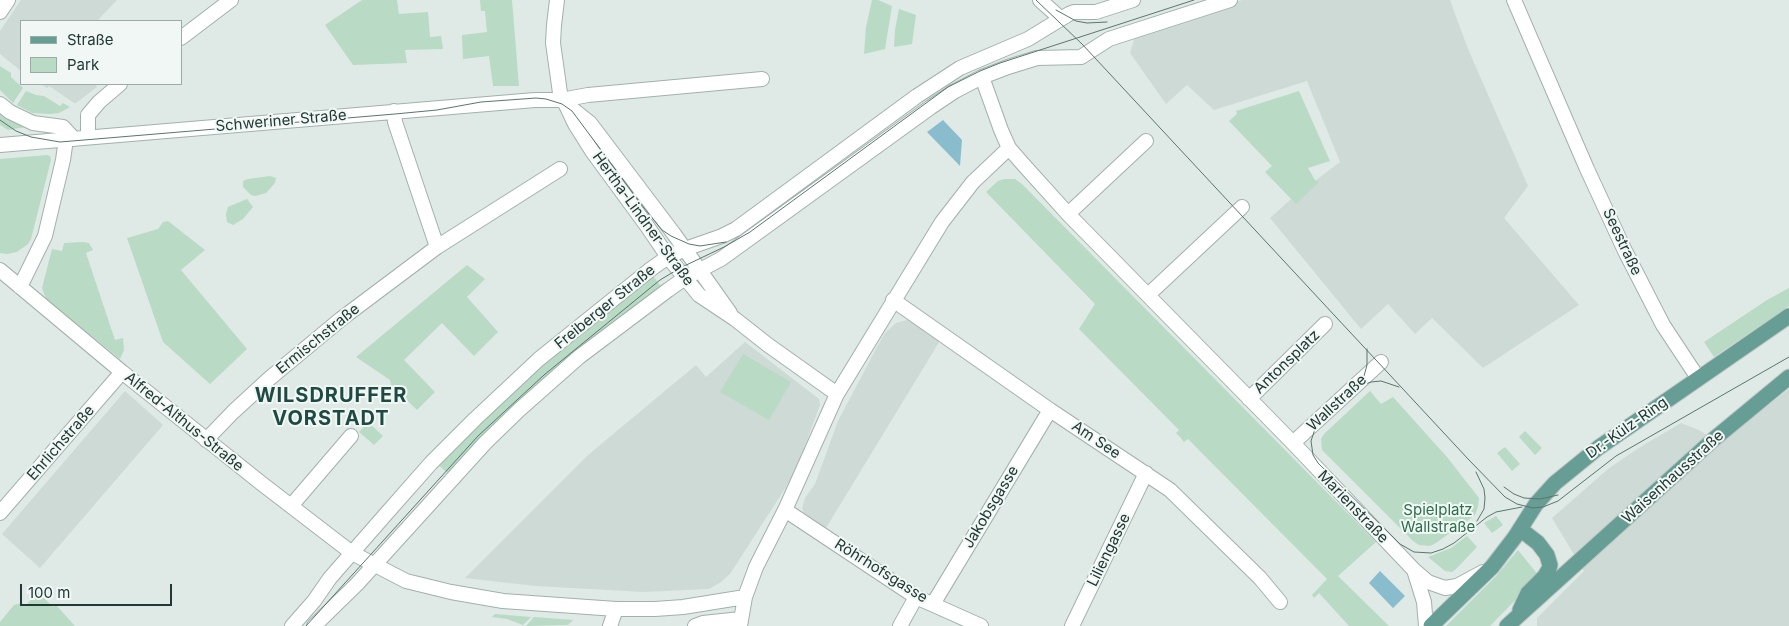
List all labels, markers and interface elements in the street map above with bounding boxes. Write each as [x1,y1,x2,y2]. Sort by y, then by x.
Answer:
legend [20,20,182,85]
text: Straße [67,30,114,49]
text: Park [67,55,99,74]
street label: Schweriner Straße [215,106,347,136]
street label: Hertha-Lindner-Straße [588,149,698,289]
street label: Seestraße [1599,206,1645,278]
street label: Freiberger Straße [551,261,659,353]
street label: Ermischstraße [273,300,363,378]
street label: Antonsplatz [1250,326,1324,398]
street label: Alfred-Althus-Straße [121,369,247,475]
street label: Wallstraße [1304,371,1370,435]
district label: WILSDRUFFER VORSTADT [253,384,409,431]
street label: Dr.-Külz-Ring [1583,393,1671,463]
street label: Ehrlichstraße [24,402,98,484]
street label: Am See [1068,417,1124,463]
street label: Waisenhausstraße [1618,427,1728,527]
street label: Jakobsgasse [959,462,1023,552]
street label: Marienstraße [1314,467,1392,547]
park label: Spielplatz Wallstraße [1401,501,1475,536]
street label: Liliengasse [1084,510,1134,590]
street label: Röhrhofsgasse [831,535,931,607]
scale bar [22,574,175,606]
text: 100 m [28,583,70,602]

